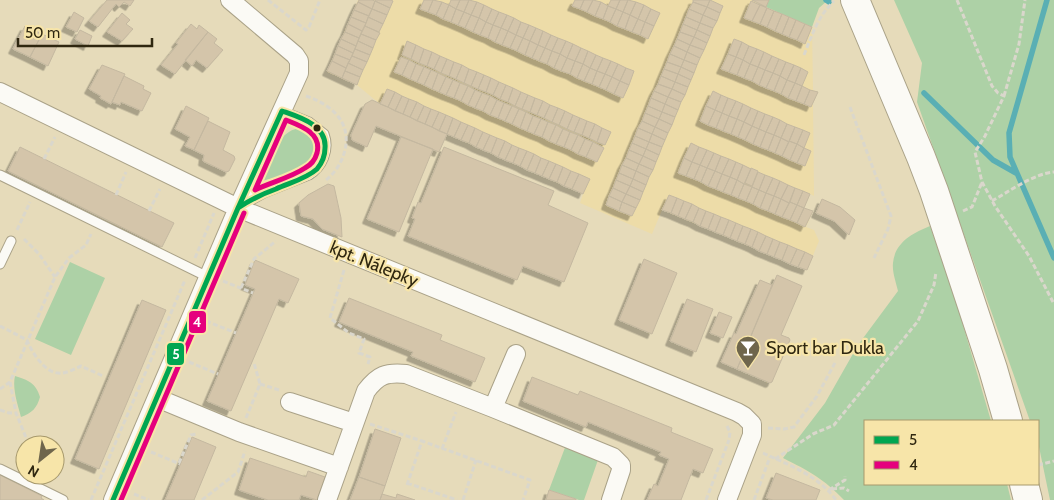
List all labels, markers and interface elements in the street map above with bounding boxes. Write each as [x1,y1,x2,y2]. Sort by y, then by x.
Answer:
scale bar [18,15,151,47]
text: 50 m [25,24,60,42]
unlabelled marker [312,123,322,133]
street label: kpt. Nálepky [327,236,421,292]
line badge: 4 [188,310,207,334]
text: 4 [193,313,201,331]
bar icon: Sport bar Dukla [735,335,761,369]
place label: Sport bar Dukla [766,337,884,359]
line badge: 5 [166,342,185,366]
text: 5 [172,345,180,363]
legend [864,420,1039,485]
text: 5 [909,431,917,449]
north arrow [15,435,65,485]
text: 4 [909,456,918,474]
text: N [25,461,42,482]

